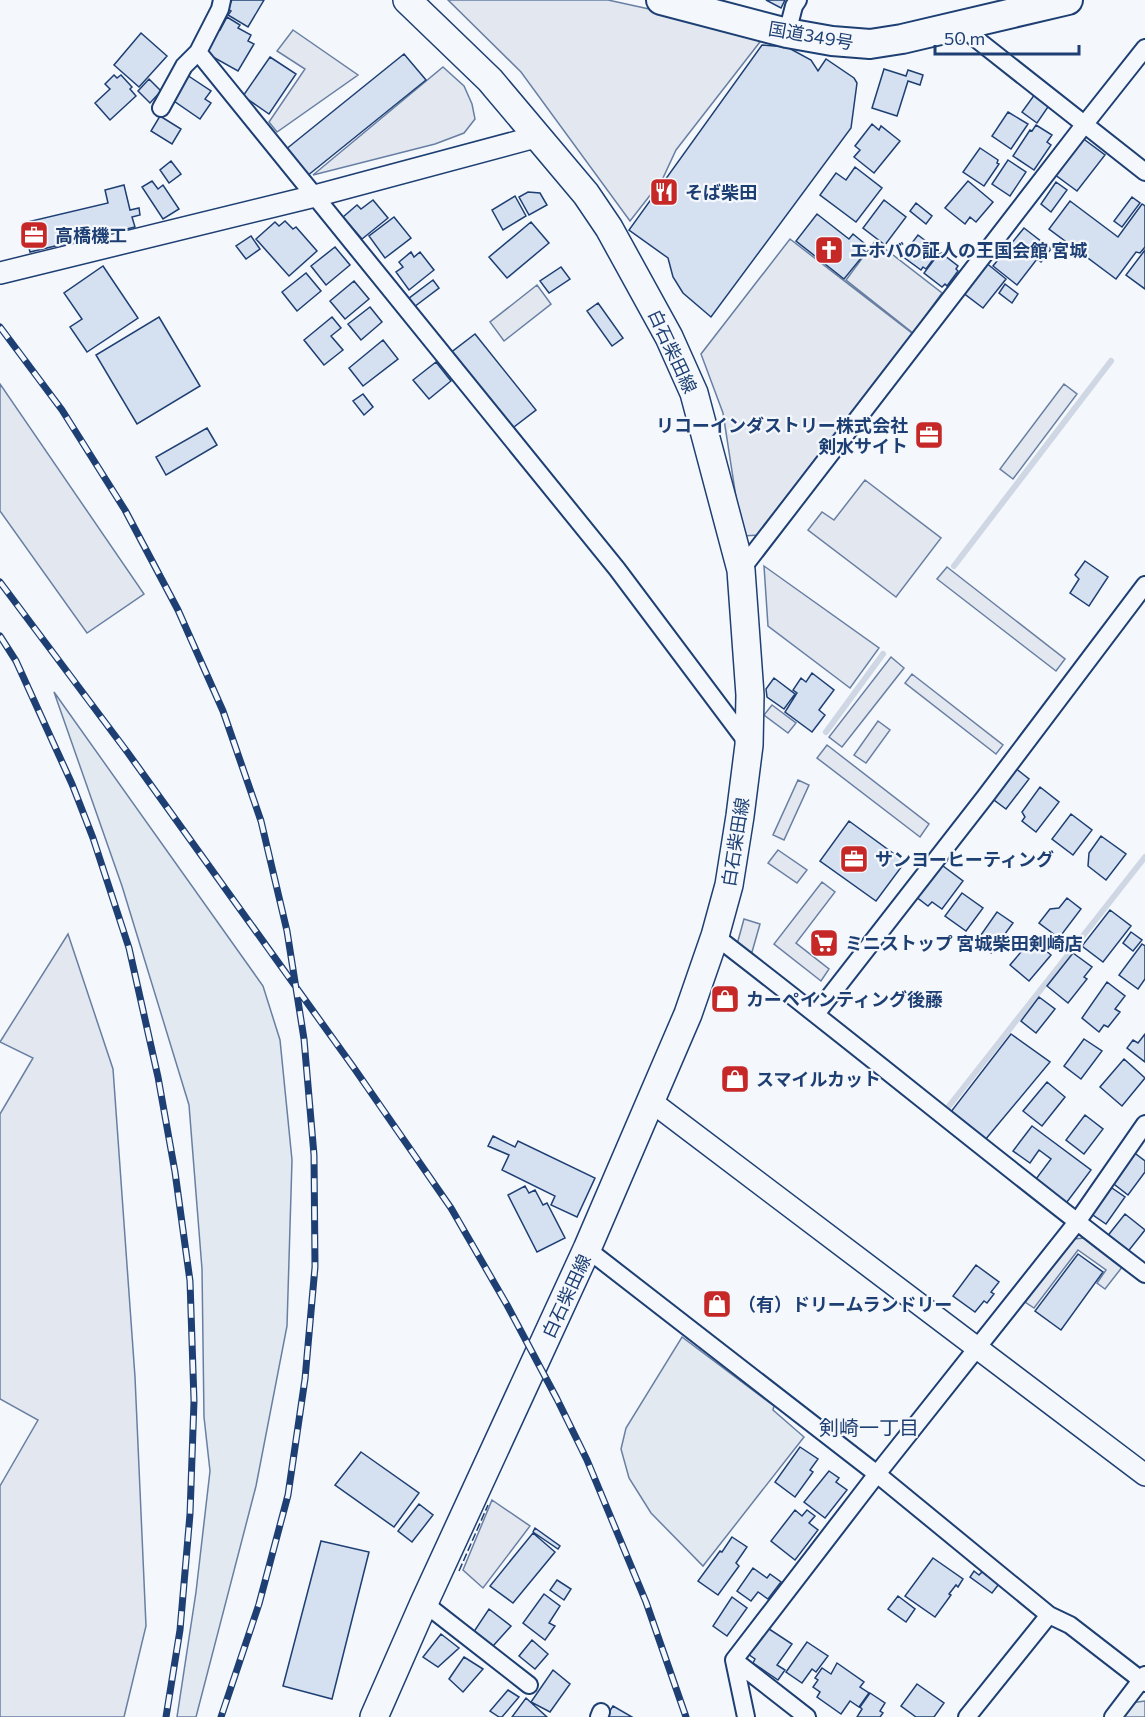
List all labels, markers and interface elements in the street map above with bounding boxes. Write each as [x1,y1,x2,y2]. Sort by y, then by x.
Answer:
street label: 国道349号 [767,17,855,53]
scale bar [935,18,1079,56]
text: 50 m [944,27,985,49]
restaurant icon: そば柴田 [648,176,680,208]
place label: そば柴田 [685,181,757,203]
office icon: 高橋機工 [18,219,50,251]
place label: 高橋機工 [55,224,127,246]
church icon: エホバの証人の王国会館 宮城 [813,234,845,266]
place label: エホバの証人の王国会館 宮城 [850,239,1087,261]
street label: 白石柴田線 [644,306,702,396]
place label: リコーインダストリー株式会社 剣水サイト [656,414,908,457]
office icon: リコーインダストリー株式会社 剣水サイト [913,419,945,451]
street label: 白石柴田線 [717,796,753,888]
office icon: サンヨーヒーティング [838,843,870,875]
place label: サンヨーヒーティング [875,848,1054,870]
supermarket icon: ミニストップ 宮城柴田剣崎店 [808,927,840,959]
place label: ミニストップ 宮城柴田剣崎店 [845,932,1082,954]
shop icon: カーペインティング後藤 [709,983,741,1015]
place label: カーペインティング後藤 [746,988,943,1010]
shop icon: スマイルカット [719,1063,751,1095]
place label: スマイルカット [756,1068,881,1090]
street label: 白石柴田線 [537,1251,595,1341]
shop icon: （有）ドリームランドリー [701,1288,733,1320]
place label: （有）ドリームランドリー [738,1293,953,1315]
district label: 剣崎一丁目 [819,1415,919,1439]

